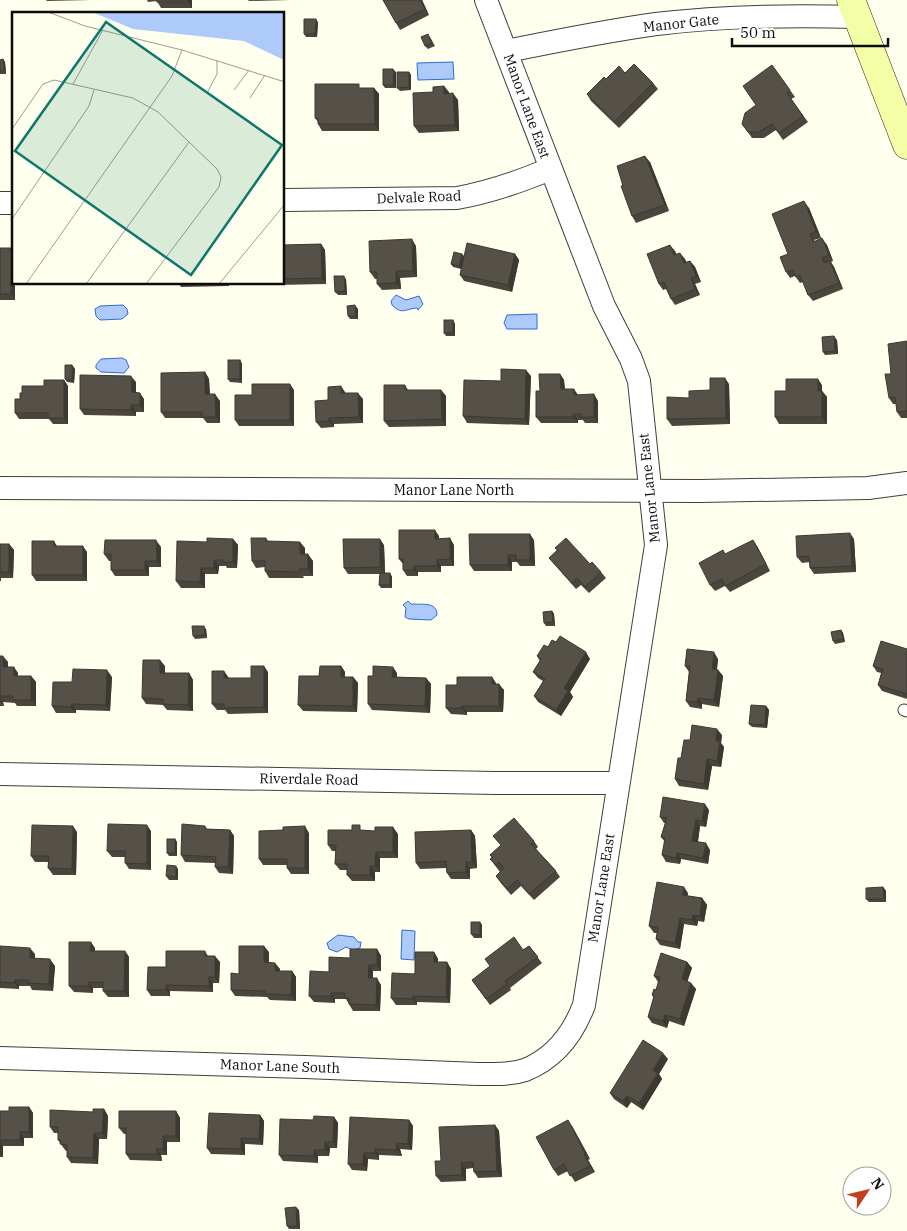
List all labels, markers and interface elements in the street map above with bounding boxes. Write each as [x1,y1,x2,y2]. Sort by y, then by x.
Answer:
street label: Manor Gate [642,10,720,36]
inset map [12,12,285,285]
scale bar [732,15,888,47]
text: 50 m [740,23,776,42]
street label: Manor Lane East [500,51,554,161]
street label: Delvale Road [376,187,462,207]
street label: Manor Lane East [634,432,664,544]
street label: Manor Lane North [394,481,515,499]
street label: Riverdale Road [259,769,359,789]
street label: Manor Lane East [583,832,619,944]
street label: Manor Lane South [220,1055,341,1077]
north arrow [842,1166,892,1216]
text: N [867,1174,888,1193]

